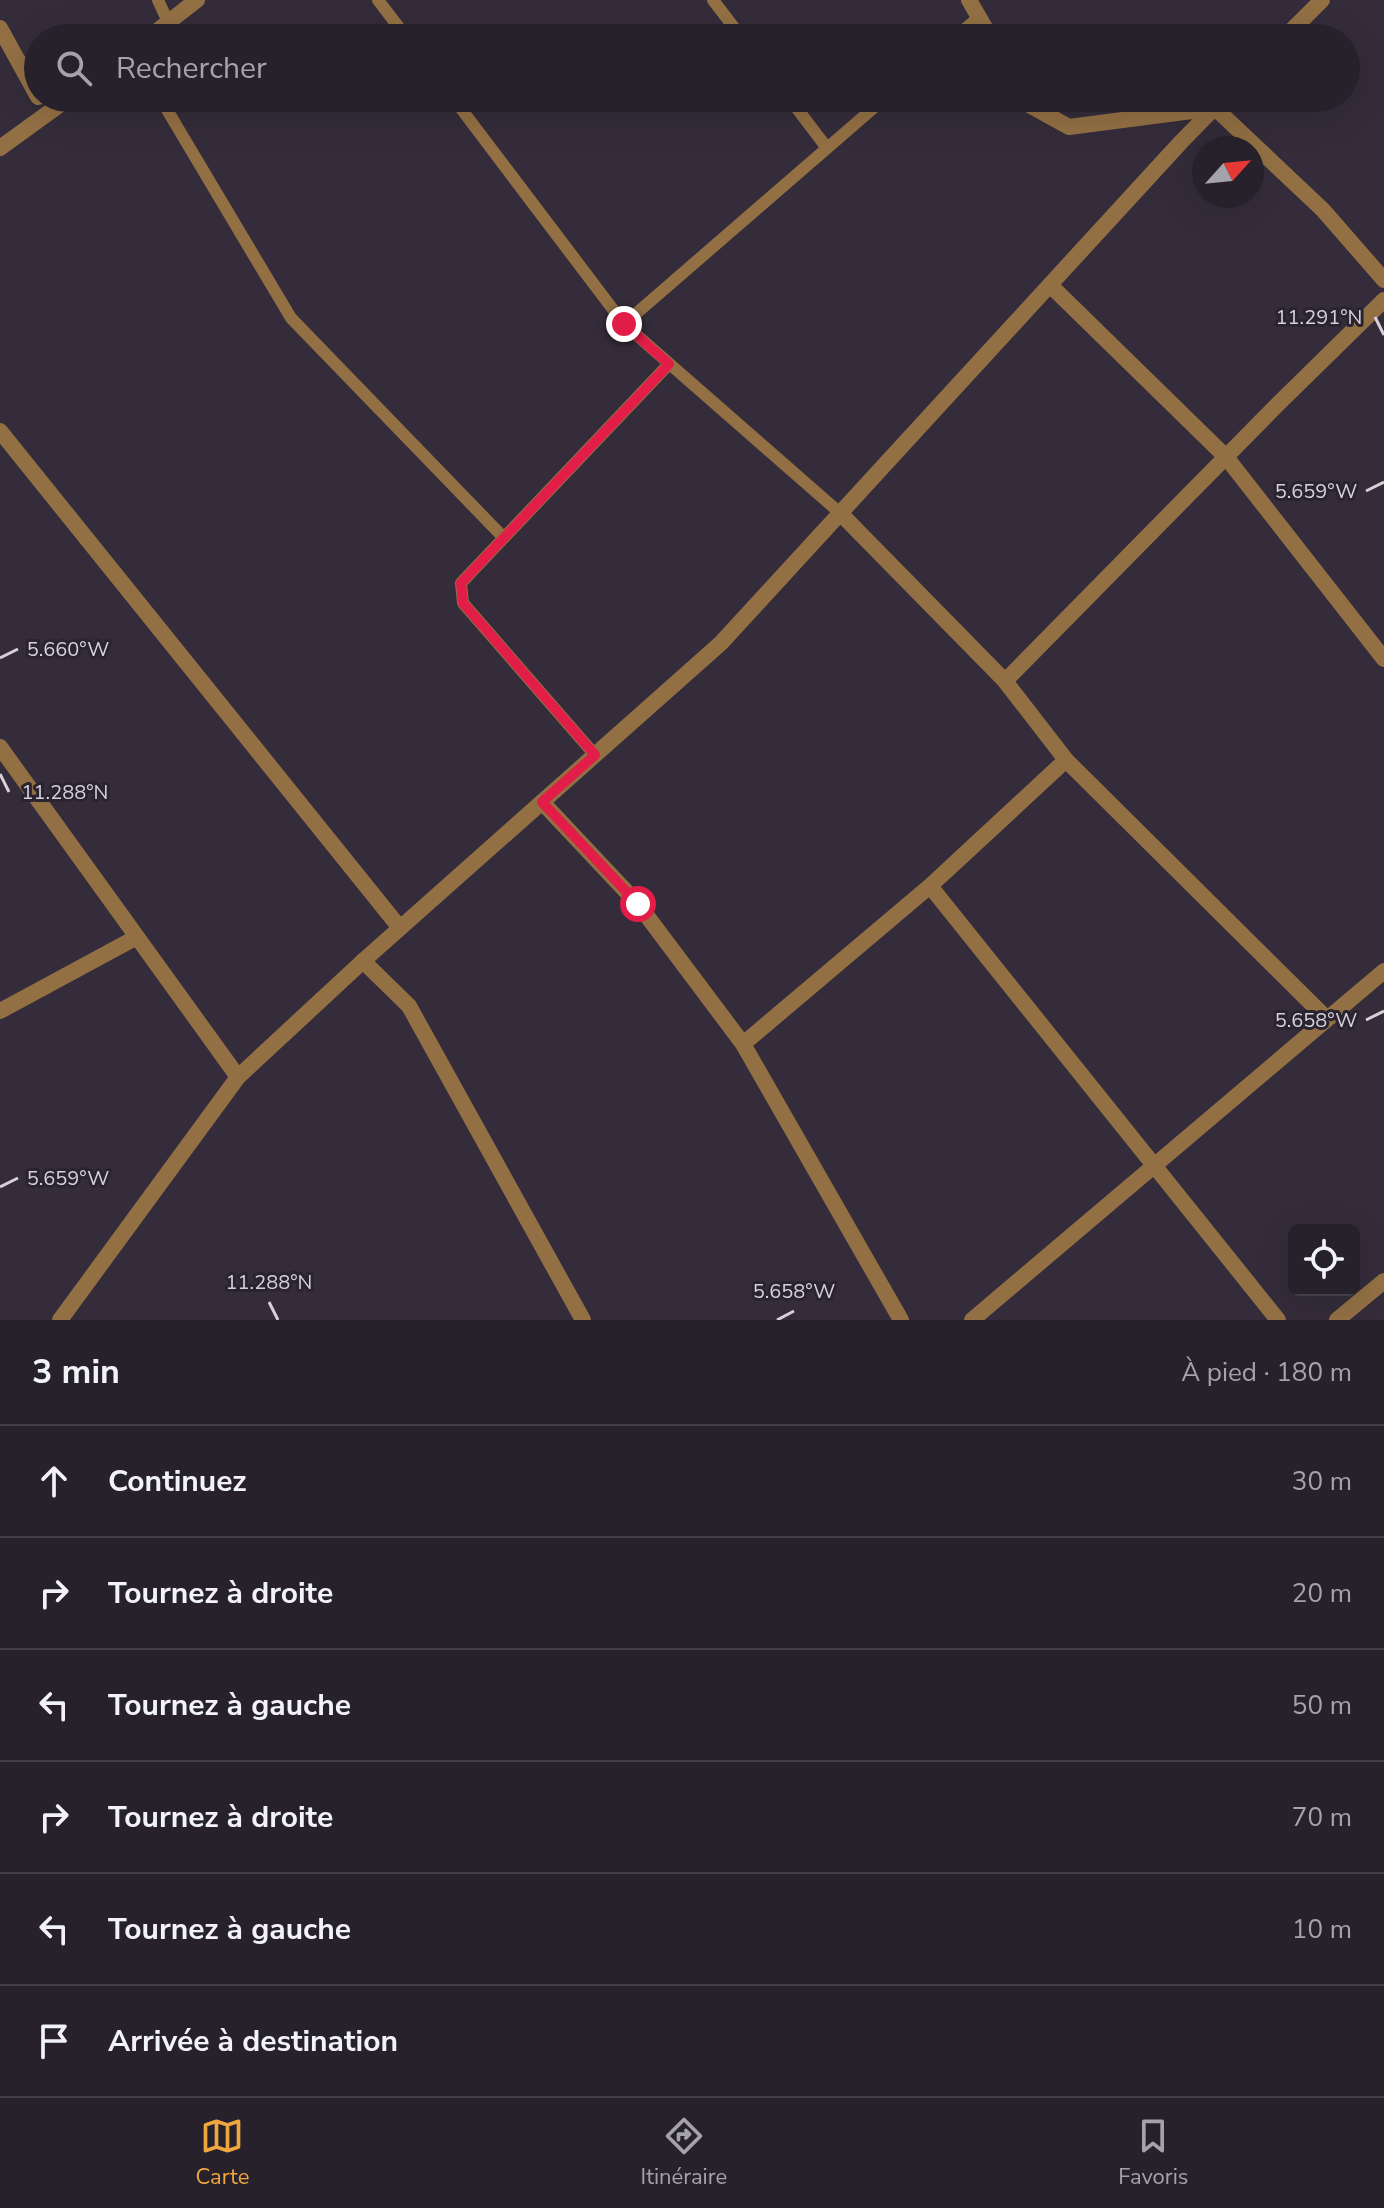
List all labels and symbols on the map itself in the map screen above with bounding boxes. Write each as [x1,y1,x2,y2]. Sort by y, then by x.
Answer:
north arrow [1192,136,1264,208]
text: 11.291°N [1276,304,1362,331]
route end [606,306,642,342]
text: 5.659°W [1275,478,1357,505]
text: 5.660°W [27,636,109,663]
text: 11.288°N [22,779,108,806]
route start [620,886,656,922]
text: 5.658°W [1275,1007,1357,1034]
text: 5.659°W [27,1165,109,1192]
text: 11.288°N [226,1269,312,1296]
text: 5.658°W [753,1278,835,1305]

